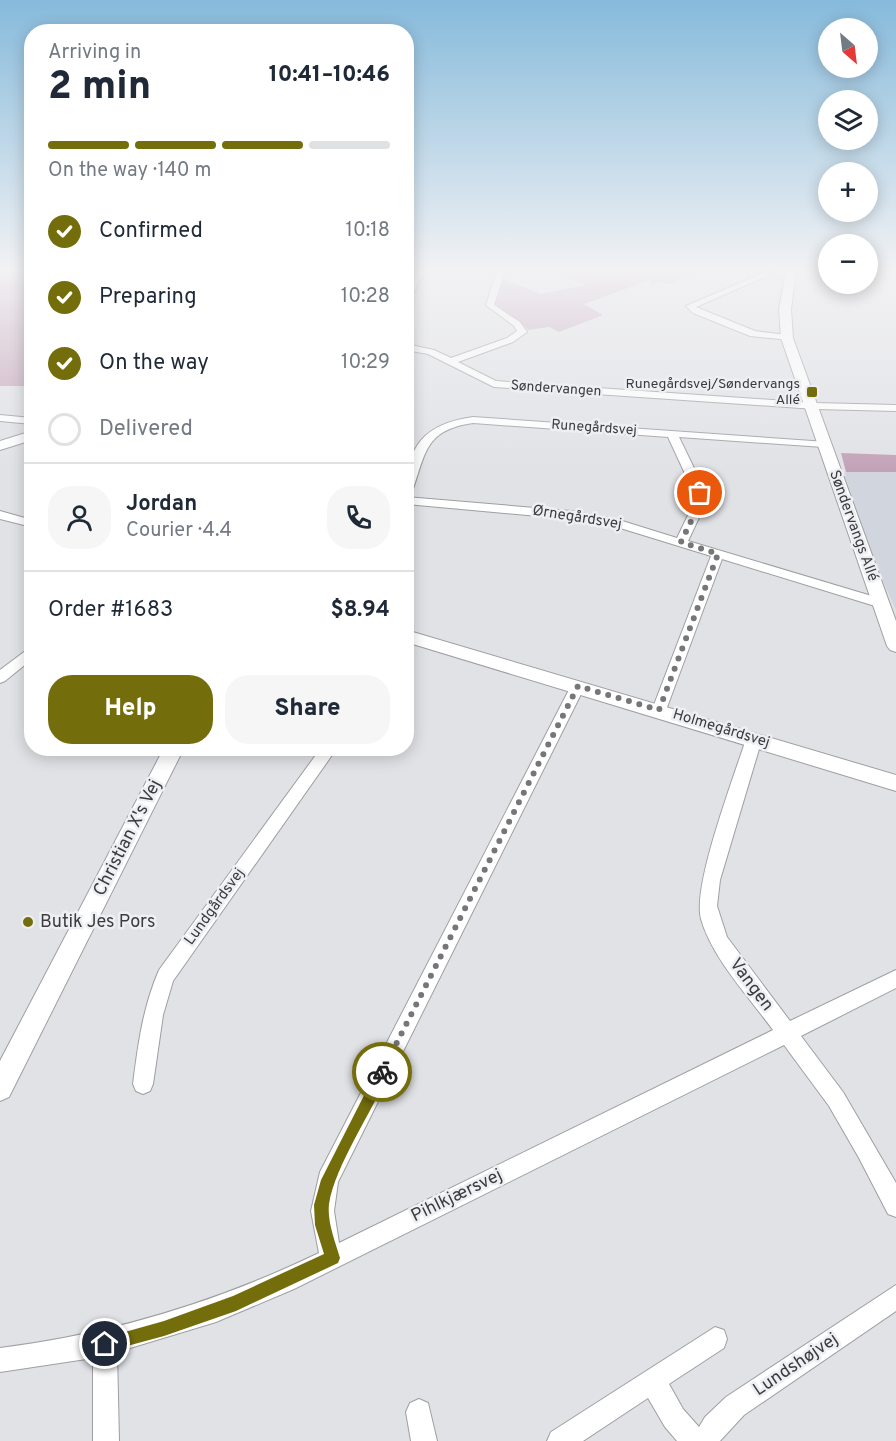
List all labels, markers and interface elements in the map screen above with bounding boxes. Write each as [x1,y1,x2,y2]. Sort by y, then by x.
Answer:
north arrow [818,18,878,78]
map controls [818,18,878,294]
text: Arriving in [48,40,141,66]
text: 10:41–10:46 [269,62,390,89]
text: 2 min [48,64,151,113]
button: layers [818,90,878,150]
text: On the way · 140 m [48,158,211,184]
button: + [818,162,878,222]
icon: check [48,215,81,248]
text: Confirmed [99,218,203,245]
text: 10:18 [346,218,390,244]
button: − [818,234,878,294]
icon: check [48,281,81,314]
text: Preparing [99,284,197,311]
text: 10:28 [341,284,390,310]
icon: check [48,347,81,380]
text: On the way [99,350,209,377]
text: 10:29 [341,350,390,376]
place label: Runegårdsvej/Søndervangs Allé [626,376,800,409]
street label: Søndervangen [510,377,602,401]
marker: Runegårdsvej/Søndervangs Allé [805,385,819,399]
text: Delivered [99,416,193,443]
street label: Runegårdsvej [551,417,637,439]
pin [674,467,725,518]
street label: Søndervangs Allé [824,468,882,584]
icon: bag [683,476,716,509]
button: person [48,486,111,549]
button: phone [327,486,390,549]
text: Jordan [126,491,197,518]
street label: Ørnegårdsvej [531,502,623,534]
text: Courier · 4.4 [126,518,232,544]
text: Order #1683 [48,597,173,624]
text: $8.94 [330,597,390,624]
button: Help [48,675,213,744]
button: Share [225,675,390,744]
street label: Holmegårdsvej [670,705,772,753]
street label: Christian X's Vej [89,776,167,900]
street label: Lundgårdsvej [181,865,249,949]
place label: Butik Jes Pors [40,911,155,934]
marker: Butik Jes Pors [21,915,35,929]
street label: Vangen [724,954,778,1016]
courier [352,1042,412,1102]
icon: bike [366,1056,399,1089]
street label: Pihlkjærsvej [408,1164,506,1228]
pin [79,1318,130,1369]
icon: home [88,1327,121,1360]
street label: Lundshøjvej [749,1328,843,1402]

